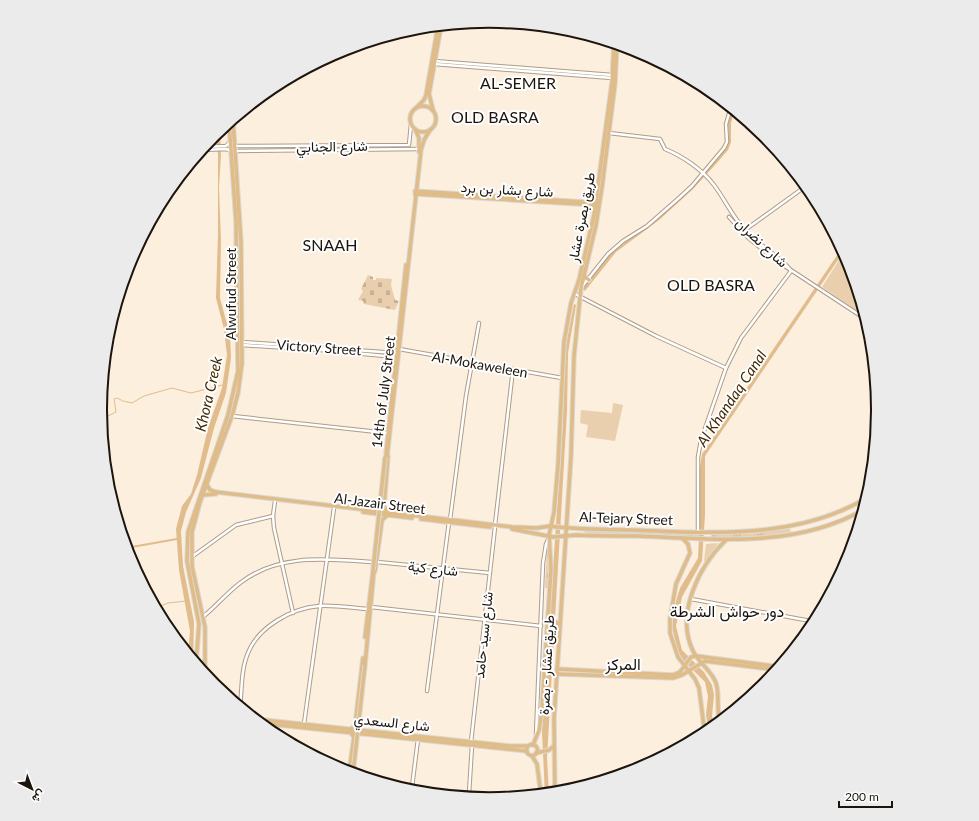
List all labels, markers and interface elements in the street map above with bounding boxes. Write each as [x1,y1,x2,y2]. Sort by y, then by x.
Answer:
district label: AL-SEMER [480,73,556,92]
district label: OLD BASRA [451,107,539,126]
street label: شارع الجنابي [296,137,368,159]
street label: طريق بصرة عشار [564,170,599,265]
street label: شارع بشار بن برد [460,178,554,203]
street label: شارع نضران [730,214,792,273]
district label: SNAAH [303,235,357,254]
street label: Alwufud Street [222,248,239,340]
district label: OLD BASRA [667,275,755,294]
street label: 14th of July Street [368,335,398,449]
street label: Victory Street [276,336,362,358]
water label: Al Khandaq Canal [692,346,770,450]
street label: Al-Mokaweleen [431,347,529,381]
water label: Khora Creek [191,354,226,433]
street label: Al-Jazair Street [333,489,427,517]
street label: Al-Tejary Street [579,508,673,528]
street label: شارع كية [407,557,459,582]
street label: شارع سيد حامد [470,591,499,679]
district label: دور حواش الشرطة [670,601,784,622]
street label: طريق عشار - بصرة [535,615,558,716]
district label: المركز [604,654,641,675]
street label: شارع السعدي [353,710,431,738]
north arrow [12,769,52,809]
scale bar [839,783,892,809]
text: ش [29,787,48,806]
text: 200 m [845,789,879,804]

